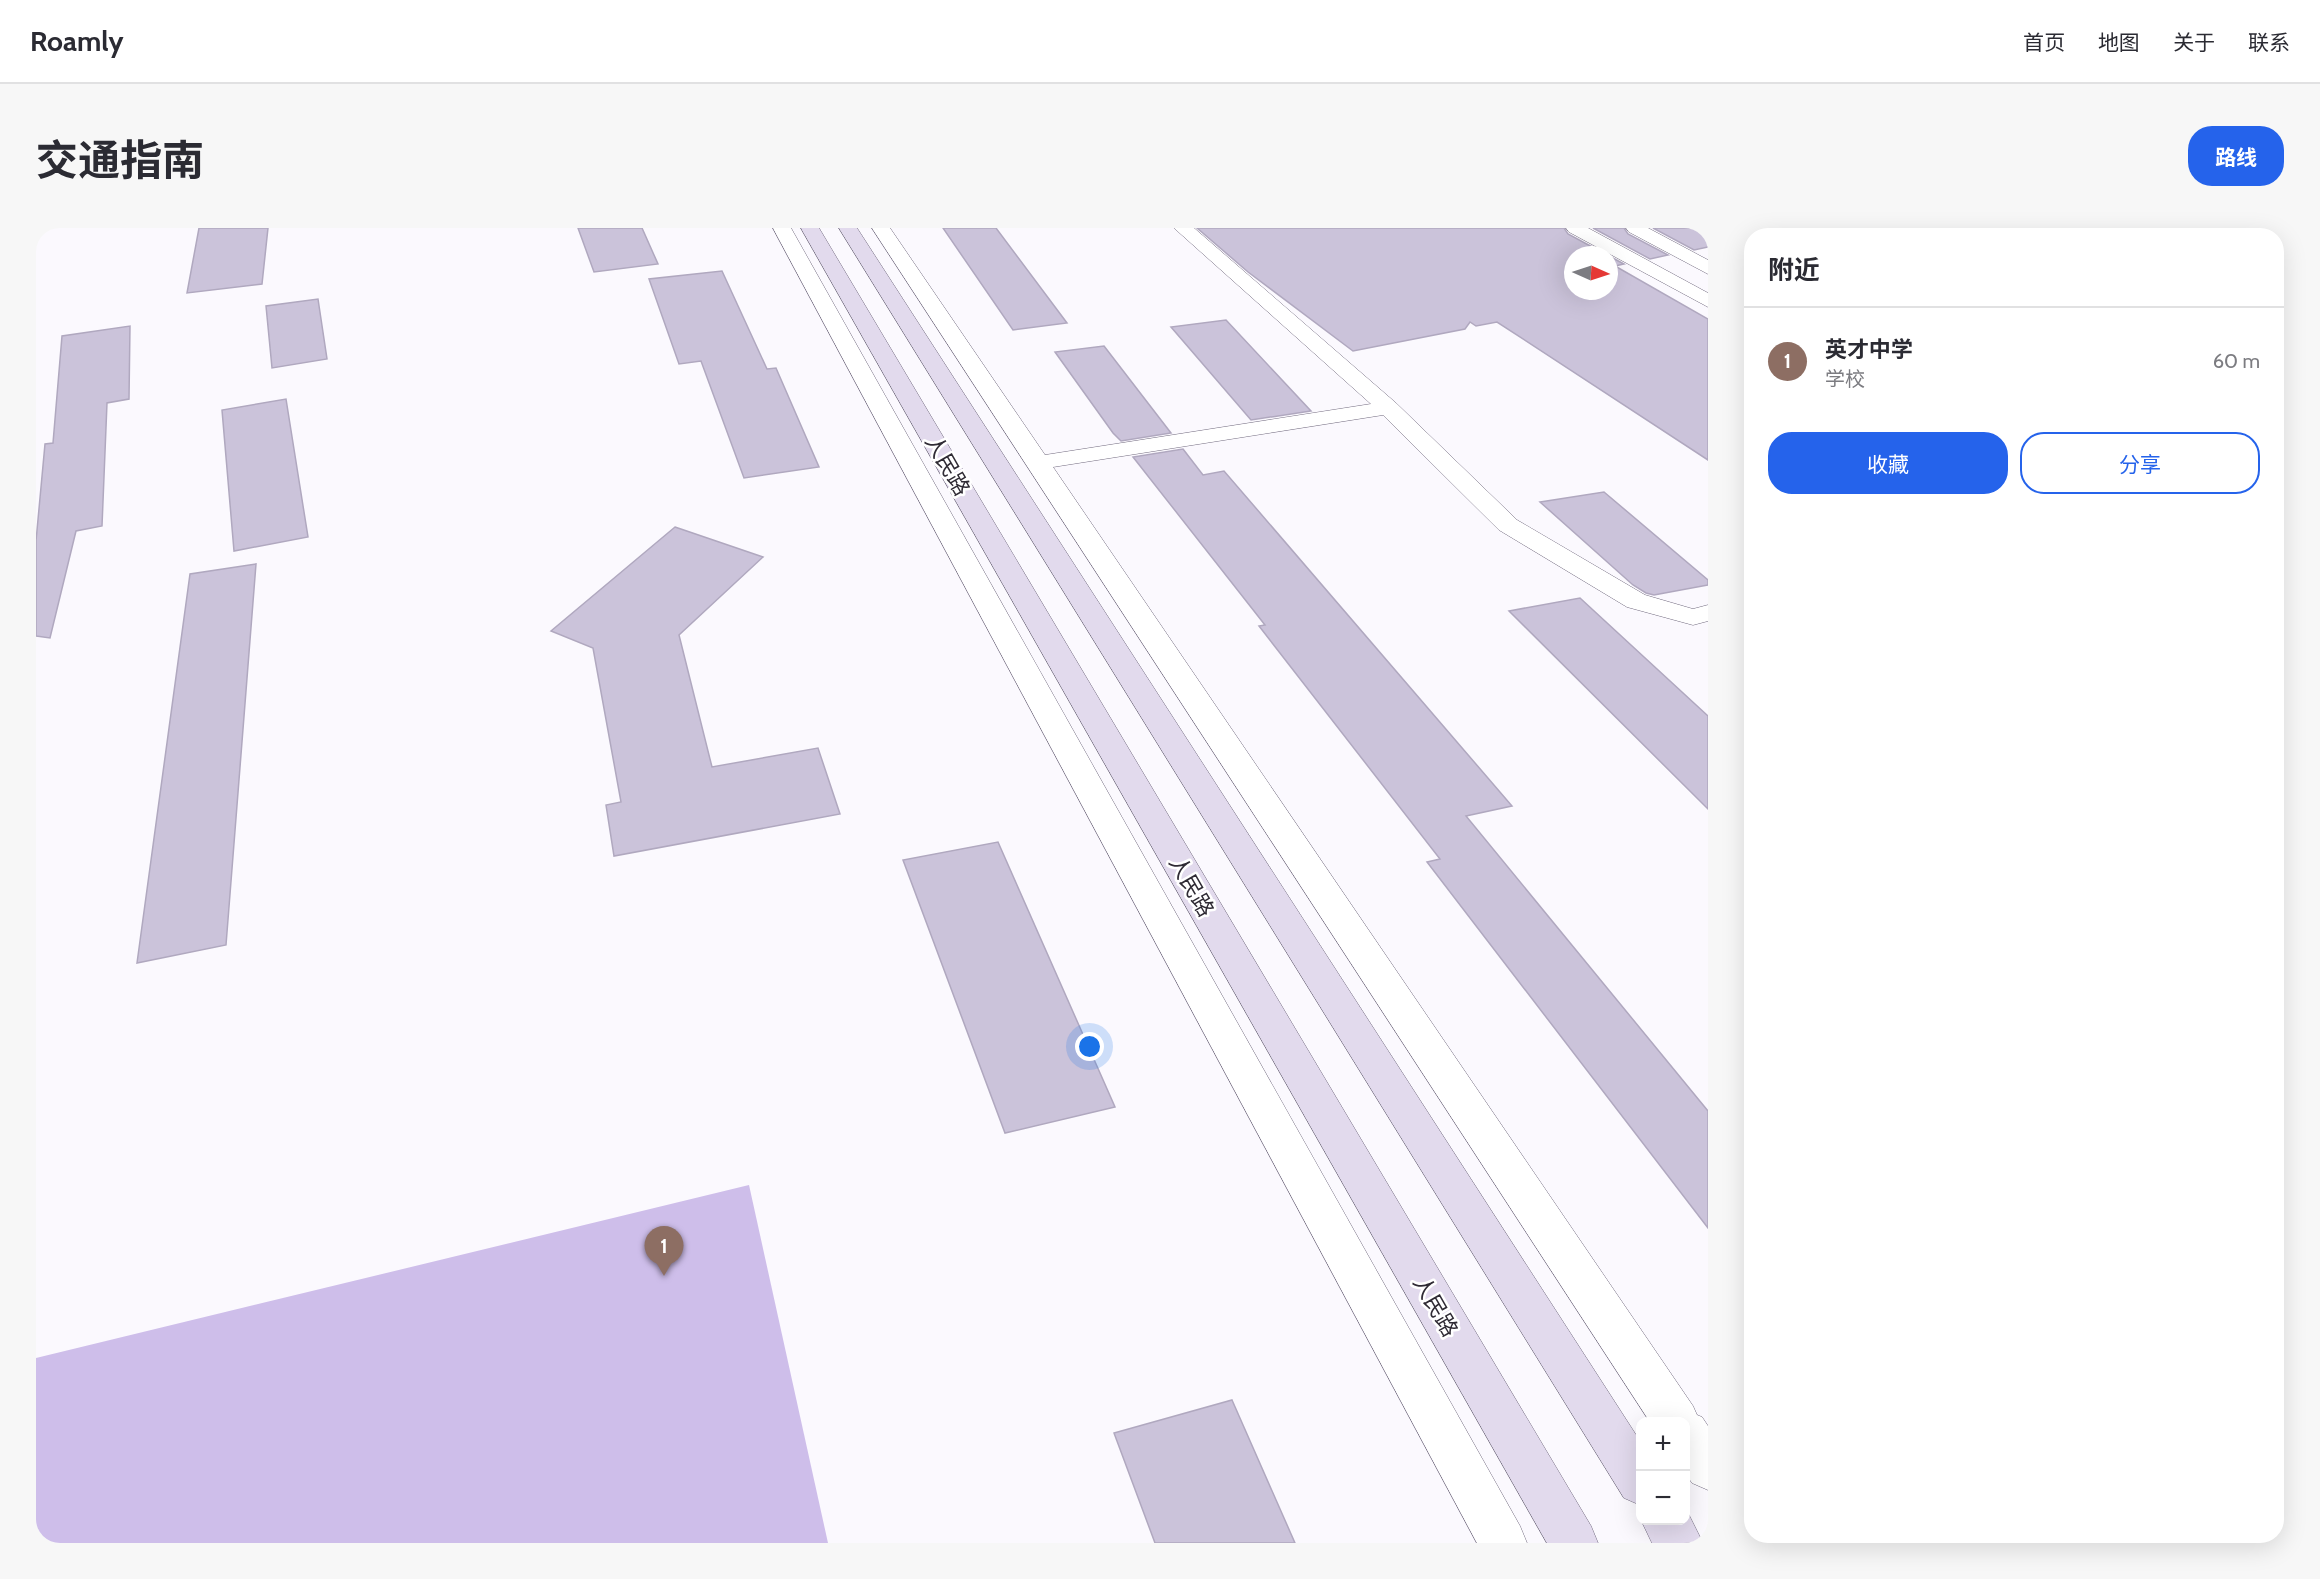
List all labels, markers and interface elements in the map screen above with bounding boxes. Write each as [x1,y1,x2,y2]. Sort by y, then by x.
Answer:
text: Roamly [30,24,124,58]
text: 首页 [2023,30,2065,55]
text: 地图 [2098,30,2140,55]
text: 关于 [2173,30,2215,55]
text: 联系 [2248,30,2290,55]
button: 路线 [2188,126,2284,186]
text: 交通指南 [36,134,204,186]
north arrow [1564,246,1618,300]
text: 附近 [1768,254,1820,286]
text: 英才中学 [1825,336,1913,363]
text: 1 [1784,349,1791,373]
text: 60 m [2213,349,2260,373]
text: 学校 [1825,367,1865,391]
street label: 人民路 [919,430,976,501]
button: 收藏 [1768,432,2008,494]
button: 分享 [2020,432,2260,494]
street label: 人民路 [1163,851,1220,922]
your location [1075,1032,1104,1061]
pin: 1 [644,1226,684,1276]
street label: 人民路 [1407,1271,1464,1342]
map controls [1636,1417,1690,1525]
button: + [1636,1417,1690,1471]
button: − [1636,1471,1690,1525]

